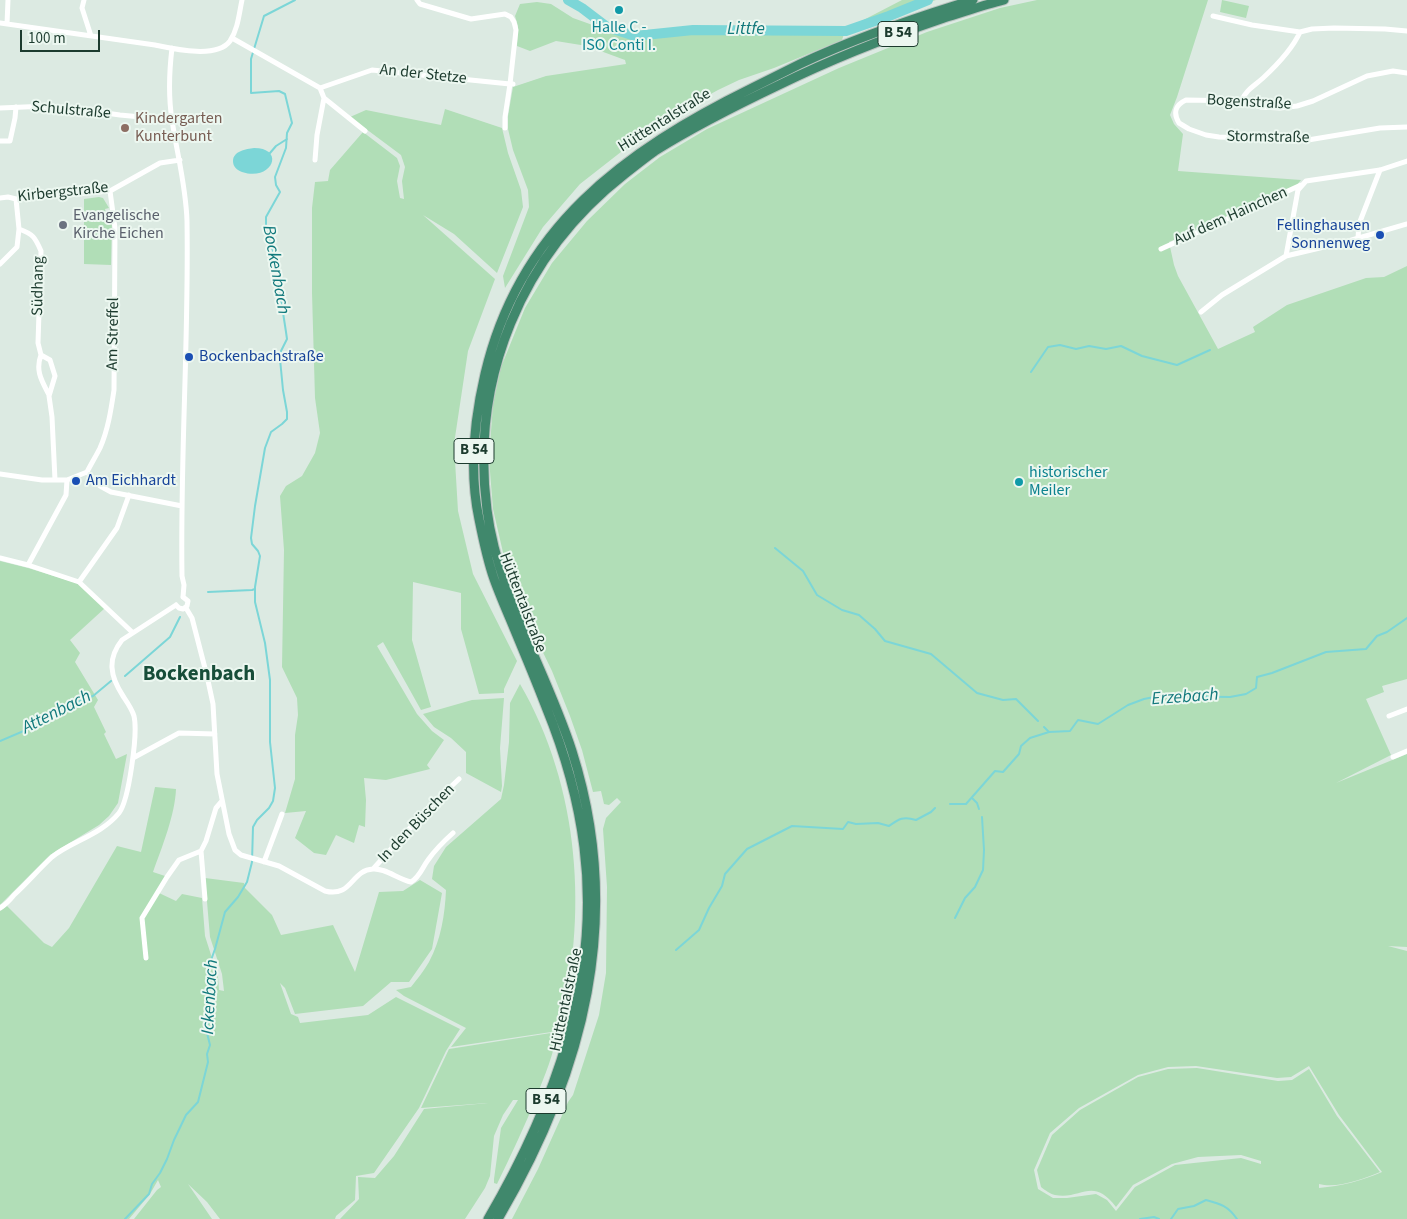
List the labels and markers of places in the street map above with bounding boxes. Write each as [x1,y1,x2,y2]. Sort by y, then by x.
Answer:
marker: Halle C - ISO Conti I. [613,4,625,16]
place label: Halle C - ISO Conti I. [582,18,656,56]
place label: Kindergarten Kunterbunt [135,109,222,147]
marker: Kindergarten Kunterbunt [119,122,131,134]
place label: Evangelische Kirche Eichen [73,206,164,244]
place label: Fellinghausen Sonnenweg [1277,216,1370,254]
marker: Evangelische Kirche Eichen [57,219,69,231]
marker: Fellinghausen Sonnenweg [1374,229,1386,241]
place label: Bockenbachstraße [199,347,324,367]
marker: Bockenbachstraße [183,351,195,363]
place label: historischer Meiler [1029,463,1108,501]
place label: Am Eichhardt [86,471,176,491]
marker: Am Eichhardt [70,475,82,487]
marker: historischer Meiler [1013,476,1025,488]

